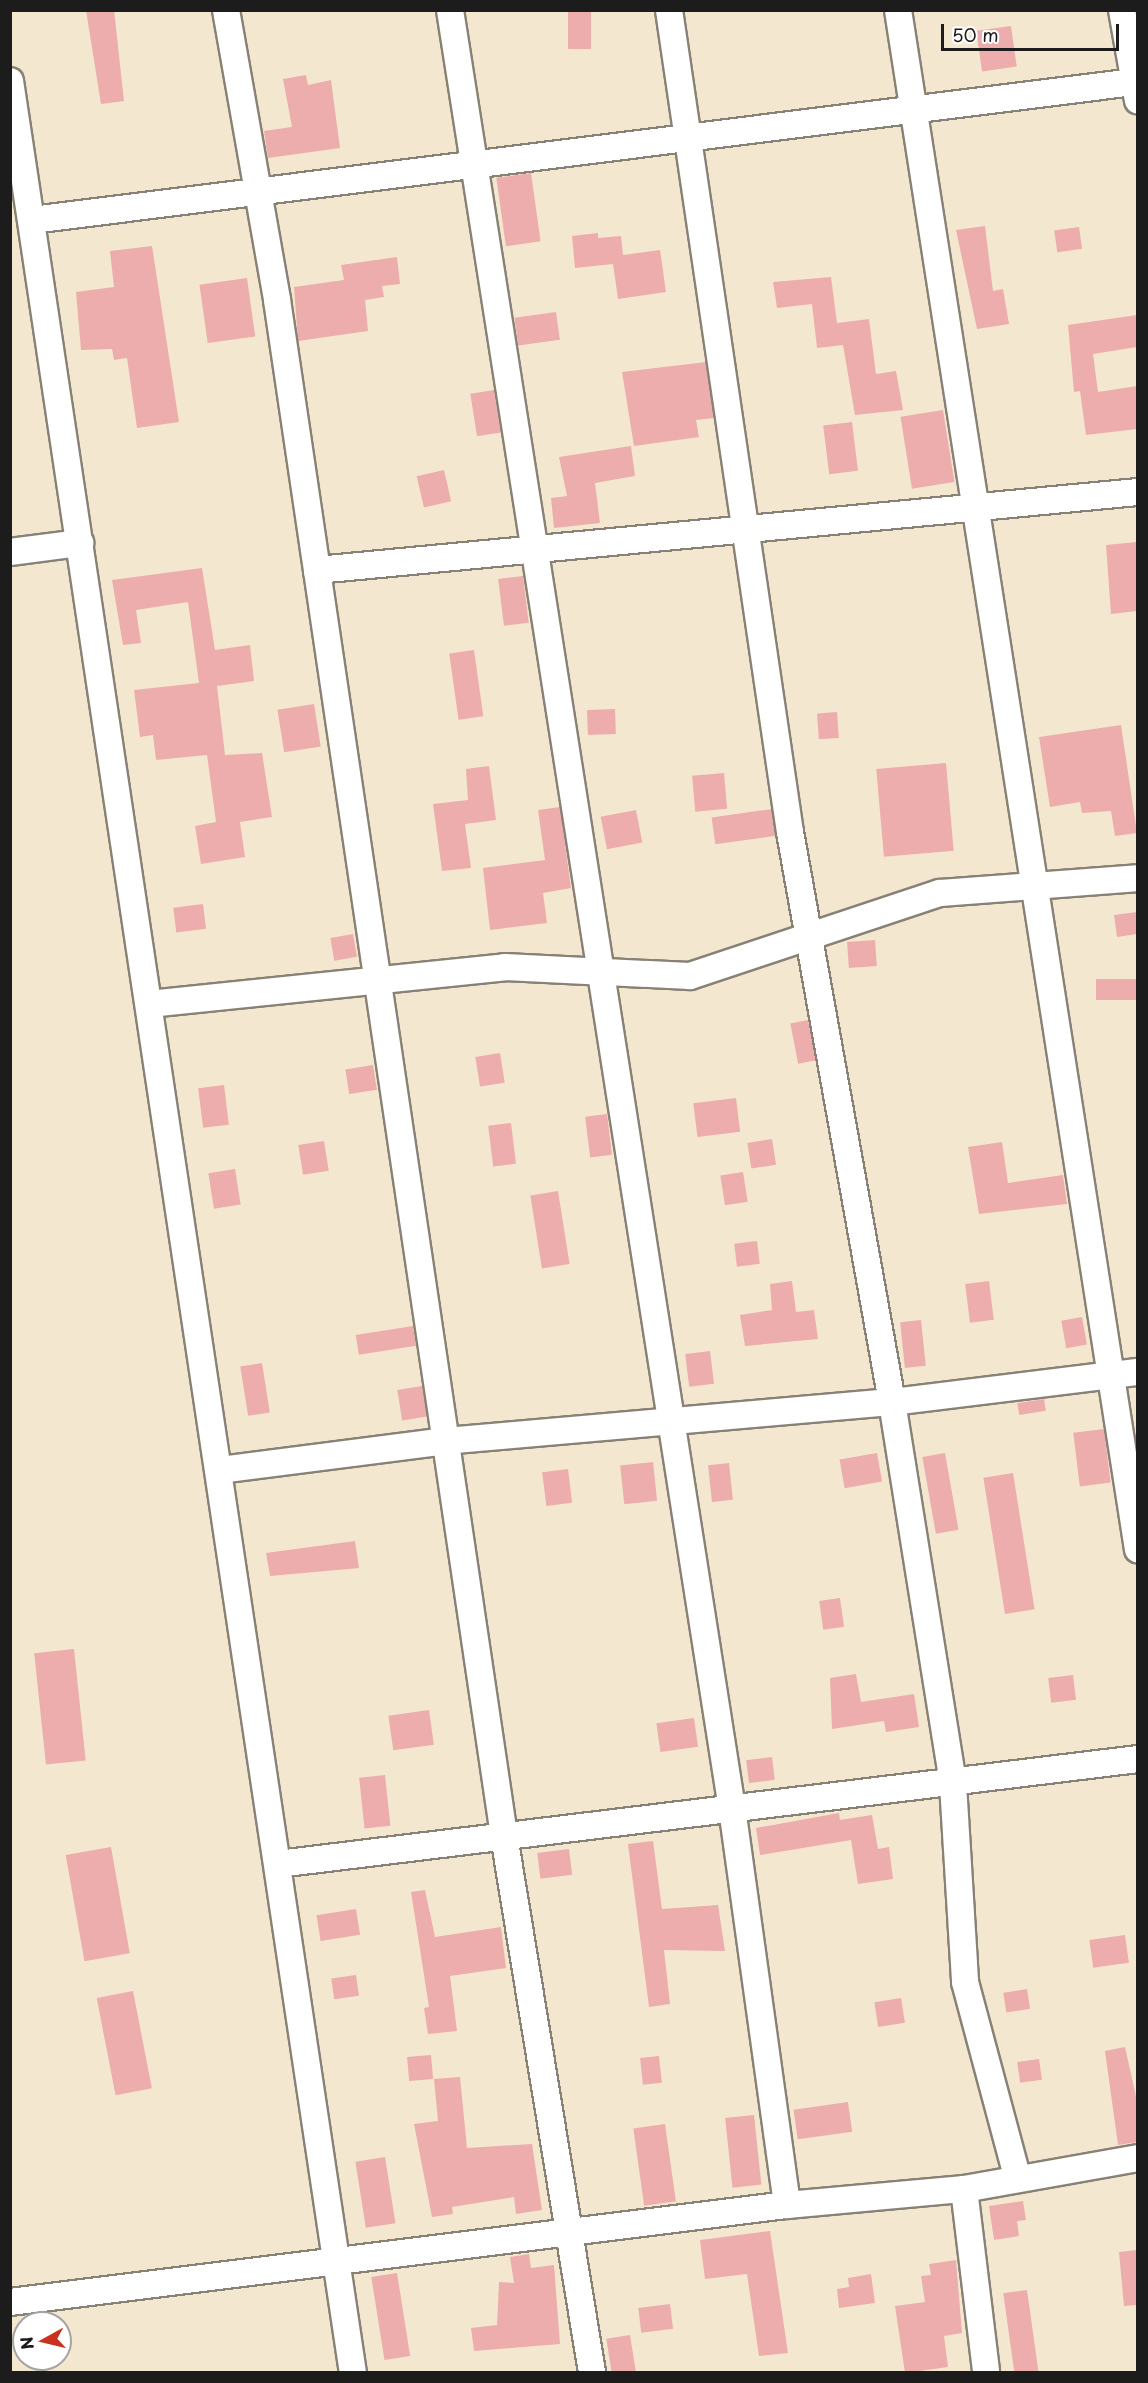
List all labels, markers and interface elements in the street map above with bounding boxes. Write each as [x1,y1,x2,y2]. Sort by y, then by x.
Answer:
scale bar [944,12,1122,50]
text: 50 m [952,21,999,48]
north arrow [12,2311,72,2371]
text: N [13,2335,39,2351]

